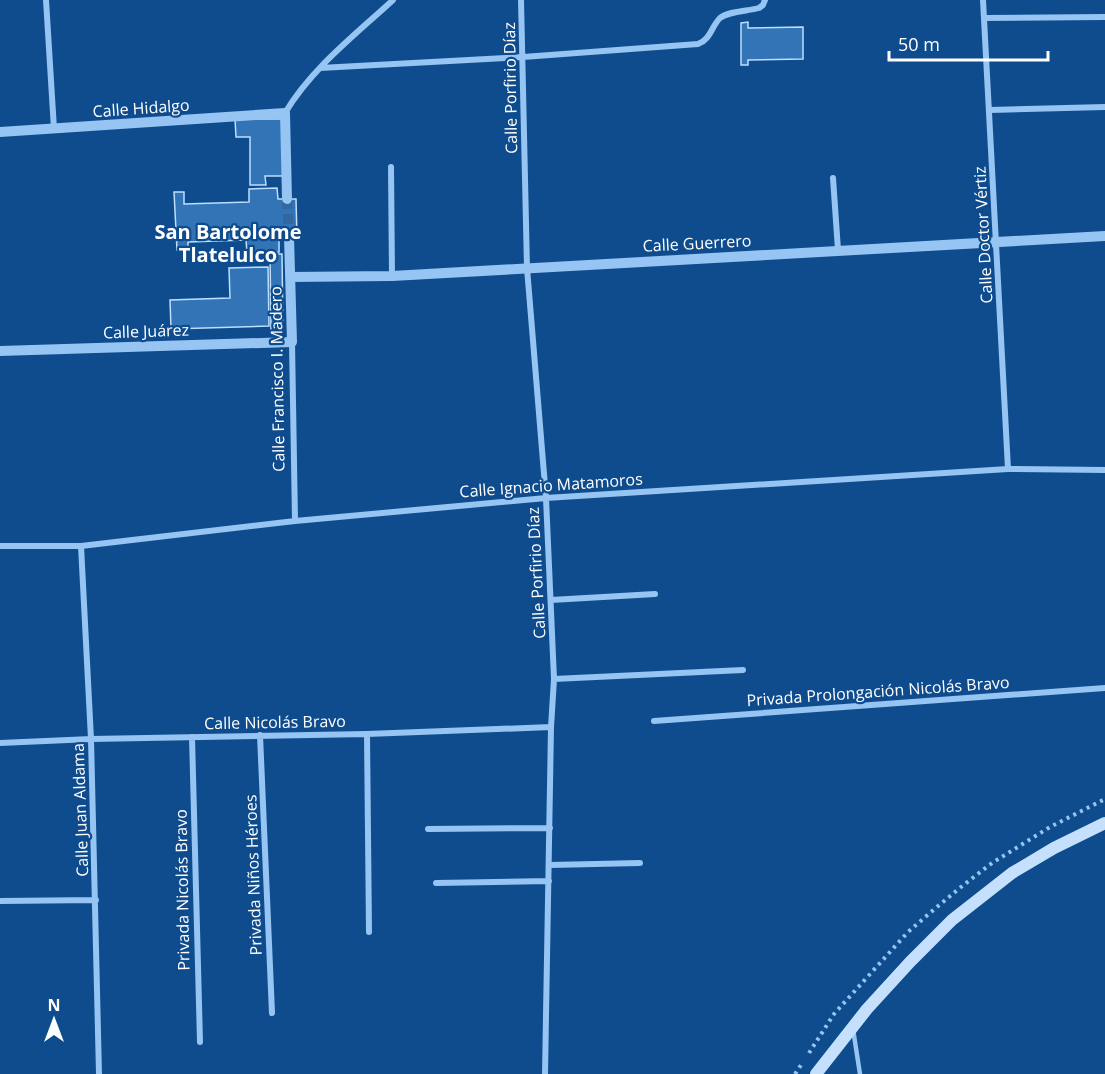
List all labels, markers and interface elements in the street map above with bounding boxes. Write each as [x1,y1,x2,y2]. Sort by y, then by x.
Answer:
street label: Calle Porfirio Díaz [498,22,522,154]
scale bar [889,24,1048,62]
text: 50 m [898,32,940,56]
street label: Calle Hidalgo [92,94,190,122]
street label: Calle Doctor Vértiz [968,166,998,304]
district label: San Bartolome Tlatelulco [154,218,302,268]
street label: Calle Guerrero [642,229,752,257]
street label: Calle Francisco I. Madero [264,286,290,472]
street label: Calle Juárez [103,319,189,343]
street label: Calle Ignacio Matamoros [459,468,643,502]
street label: Calle Porfirio Díaz [522,507,550,639]
street label: Privada Prolongación Nicolás Bravo [746,671,1010,711]
street label: Calle Nicolás Bravo [204,710,346,734]
street label: Calle Juan Aldama [67,743,93,877]
street label: Privada Niños Héroes [239,794,267,956]
street label: Privada Nicolás Bravo [170,809,194,971]
north arrow [24,990,84,1050]
text: N [47,994,61,1016]

